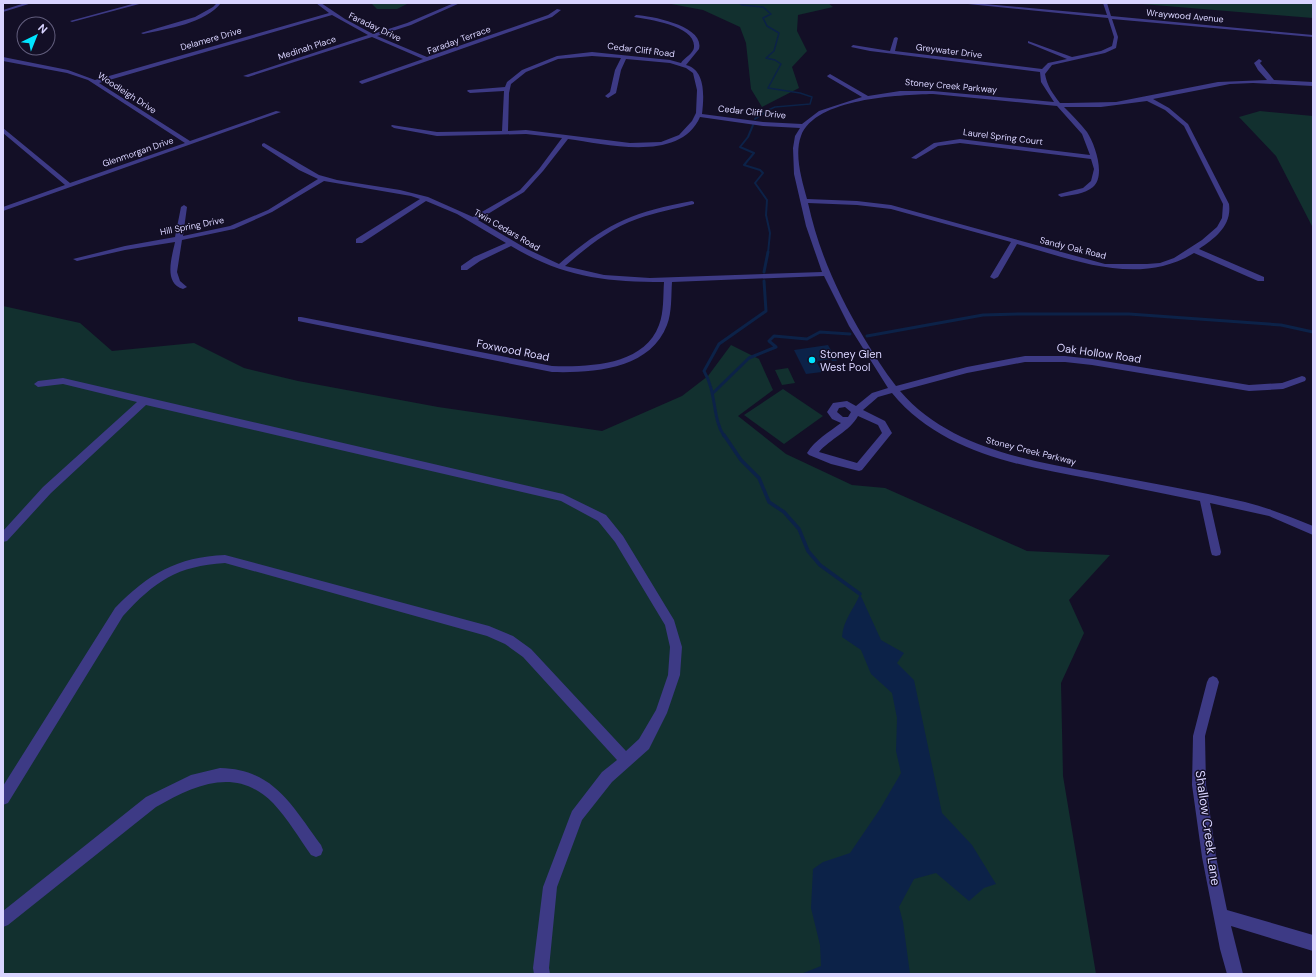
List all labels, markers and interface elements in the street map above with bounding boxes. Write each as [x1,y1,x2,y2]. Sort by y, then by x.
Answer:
street label: Wraywood Avenue [1146,7,1224,25]
street label: Faraday Drive [347,10,403,44]
north arrow [16,16,56,56]
text: N [35,21,51,37]
street label: Faraday Terrace [426,23,492,57]
street label: Delamere Drive [179,25,243,53]
street label: Medinah Place [276,33,338,63]
street label: Cedar Cliff Road [607,40,676,60]
street label: Greywater Drive [915,41,983,61]
street label: Woodleigh Drive [95,70,159,116]
street label: Stoney Creek Parkway [904,76,998,96]
street label: Cedar Cliff Drive [717,102,787,122]
street label: Laurel Spring Court [962,126,1044,148]
street label: Glenmorgan Drive [101,134,175,170]
street label: Twin Cedars Road [472,206,543,254]
street label: Hill Spring Drive [159,214,225,238]
street label: Sandy Oak Road [1039,234,1108,262]
street label: Foxwood Road [475,336,551,364]
street label: Oak Hollow Road [1056,340,1142,366]
place label: Stoney Glen West Pool [820,347,882,374]
marker: Stoney Glen West Pool [807,355,817,365]
street label: Stoney Creek Parkway [985,434,1077,468]
street label: Shallow Creek Lane [1191,769,1225,887]

